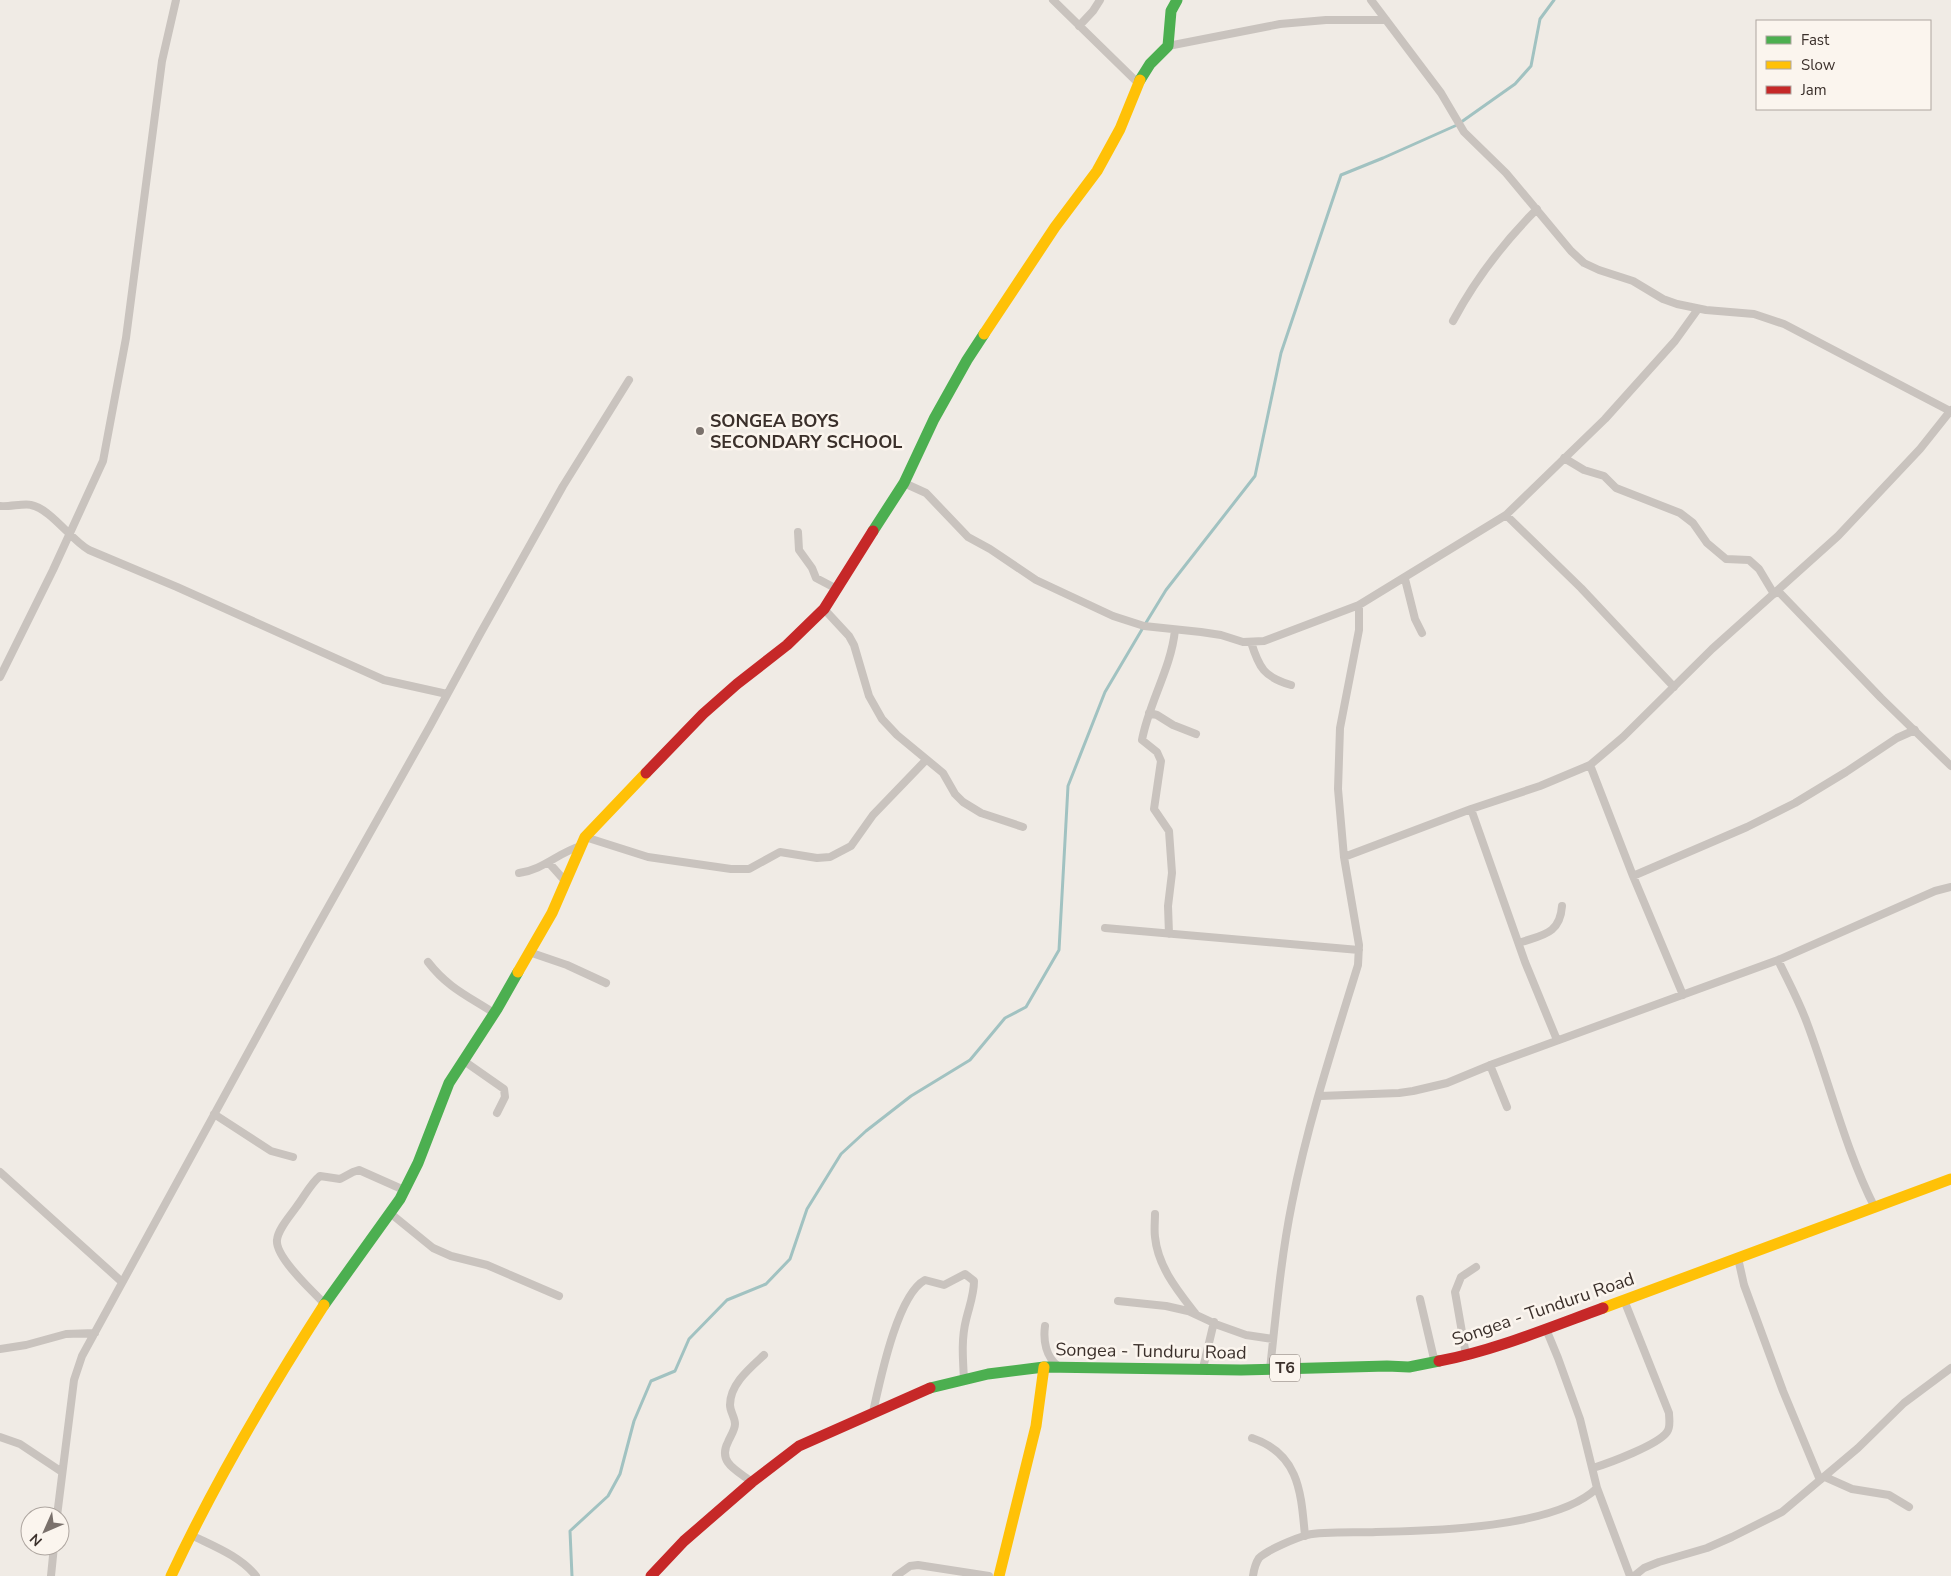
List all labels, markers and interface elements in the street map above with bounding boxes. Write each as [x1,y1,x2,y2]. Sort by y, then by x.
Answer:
legend [1756,20,1931,110]
text: Fast [1801,30,1830,50]
text: Slow [1801,55,1836,75]
text: Jam [1800,80,1827,100]
place label: SONGEA BOYS SECONDARY SCHOOL [710,409,902,454]
marker: SONGEA BOYS SECONDARY SCHOOL [694,425,706,437]
street label: Songea - Tunduru Road [1449,1267,1637,1351]
street label: Songea - Tunduru Road [1055,1337,1247,1365]
road number: T6 [1270,1355,1300,1382]
north arrow [20,1506,70,1556]
text: N [26,1529,47,1550]

